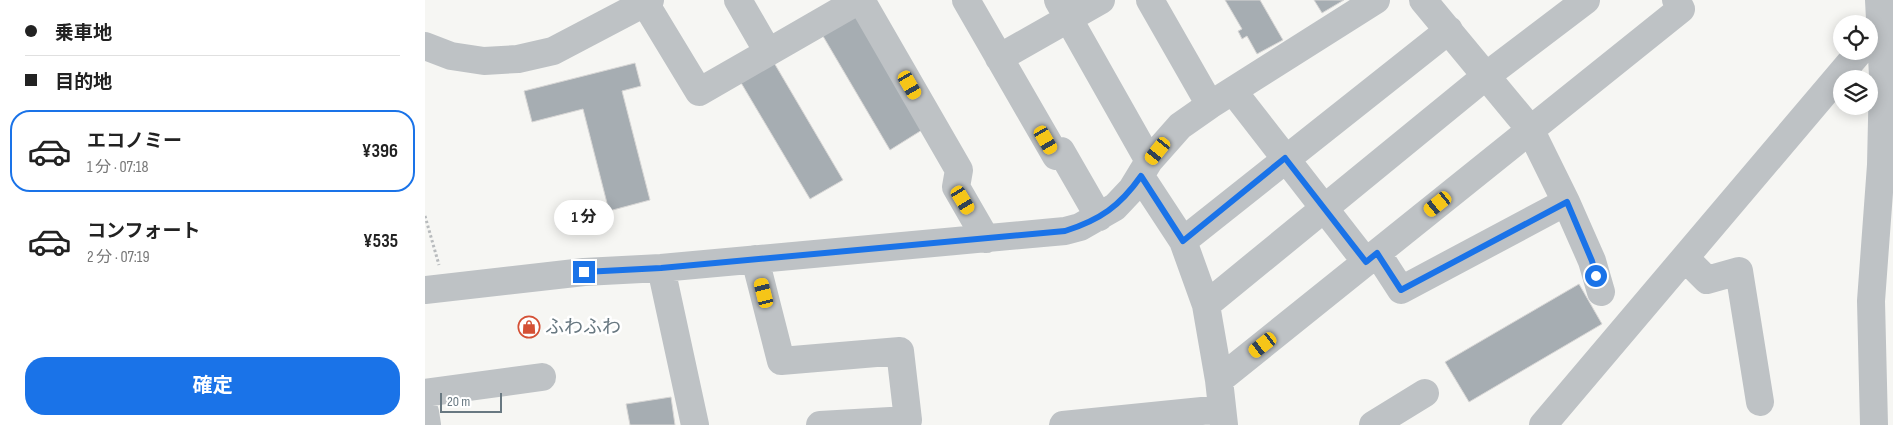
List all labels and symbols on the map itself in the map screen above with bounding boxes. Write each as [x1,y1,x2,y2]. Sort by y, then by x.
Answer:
car [896,68,923,102]
car [1032,123,1059,157]
car [1142,135,1173,167]
car [948,183,977,217]
car [1421,189,1454,219]
callout: 1 分 [554,200,614,234]
route end [573,261,595,283]
route start [1585,265,1607,287]
car [753,277,774,309]
shop icon: ふわふわ [517,315,541,339]
place label: ふわふわ [545,316,621,339]
car [1246,330,1279,360]
scale bar [440,390,503,413]

